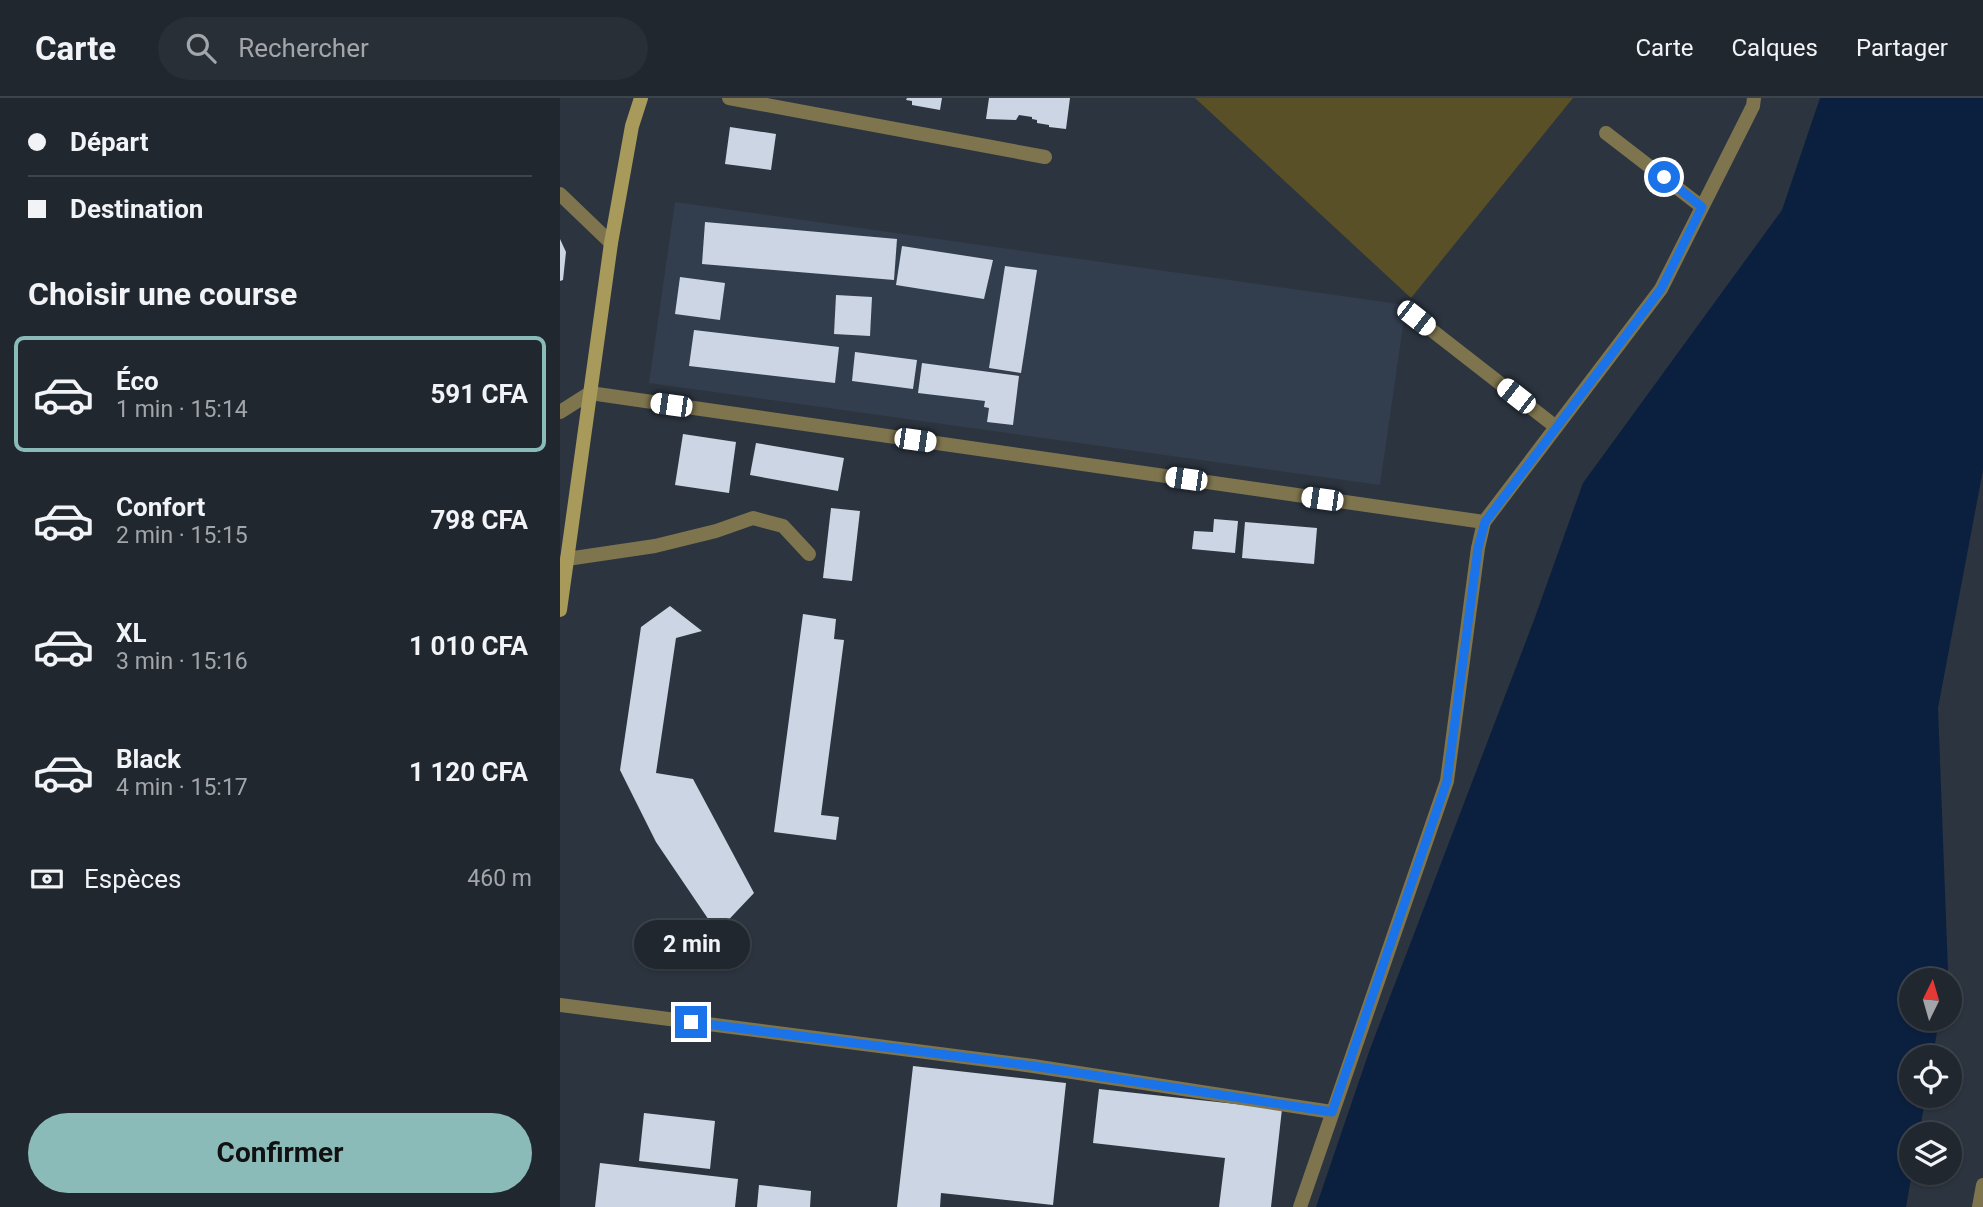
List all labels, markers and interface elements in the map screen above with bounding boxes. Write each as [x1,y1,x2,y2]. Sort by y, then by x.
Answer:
search box [158,17,648,80]
text: Carte [35,29,116,68]
icon: search [182,29,220,67]
text: Rechercher [238,33,369,63]
text: Carte [1635,34,1693,62]
text: Calques [1731,34,1818,62]
text: Partager [1856,34,1948,62]
text: Départ [70,127,148,157]
route start [1648,161,1680,193]
text: Destination [70,194,203,224]
text: Choisir une course [28,275,297,313]
car [1393,297,1440,339]
icon: car [32,363,95,426]
text: Éco [116,366,159,396]
car [1493,375,1540,417]
text: 591 CFA [430,379,528,409]
car [649,392,694,418]
text: 1 min · 15:14 [116,396,248,423]
car [893,427,938,453]
car [1164,466,1209,492]
car [1300,486,1345,512]
icon: car [32,489,95,552]
text: Confort [116,492,205,522]
text: 798 CFA [430,505,528,535]
text: 2 min · 15:15 [116,522,248,549]
icon: car [32,615,95,678]
text: XL [116,618,147,648]
text: 1 010 CFA [409,631,528,661]
text: 3 min · 15:16 [116,648,248,675]
icon: car [32,741,95,804]
text: Black [116,744,181,774]
text: 1 120 CFA [409,757,528,787]
text: 4 min · 15:17 [116,774,248,801]
icon: cash [28,860,66,898]
text: Espèces [84,864,181,894]
text: 460 m [467,865,532,892]
callout: 2 min [633,920,749,970]
text: 2 min [663,931,721,958]
north arrow [1899,968,1962,1031]
map controls [1899,968,1962,1185]
route end [675,1006,707,1038]
button: locate [1899,1045,1962,1108]
button: Confirmer [28,1113,532,1193]
button: layers [1899,1122,1962,1185]

